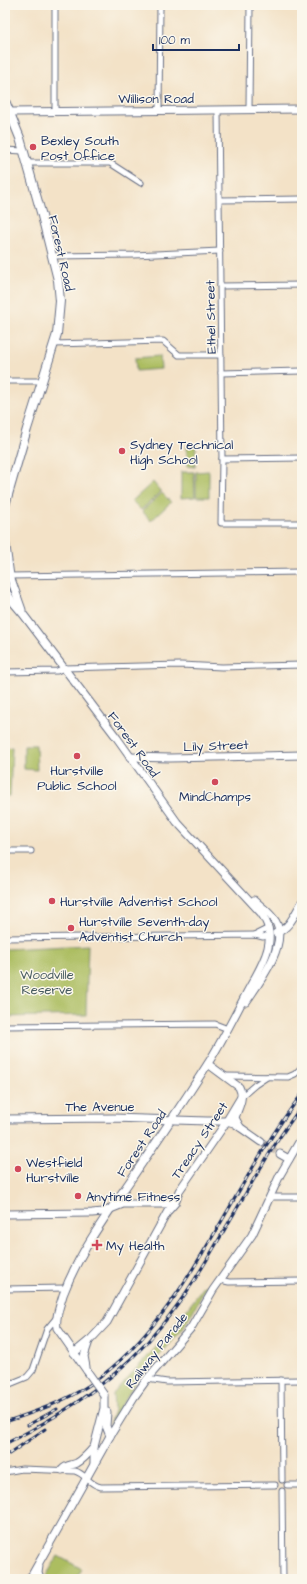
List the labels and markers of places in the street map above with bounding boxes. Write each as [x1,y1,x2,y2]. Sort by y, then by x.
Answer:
place label: Bexley South Post Office [41,132,119,165]
marker: Bexley South Post Office [28,142,38,152]
place label: Sydney Technical High School [130,436,233,470]
marker: Sydney Technical High School [117,446,127,456]
marker: Hurstville Public School [72,751,82,761]
place label: Hurstville Public School [37,762,117,795]
marker: MindChamps [210,777,220,787]
place label: MindChamps [179,788,251,806]
place label: Hurstville Adventist School [60,893,218,911]
marker: Hurstville Adventist School [47,896,57,906]
place label: Hurstville Seventh-day Adventist Church [79,913,209,946]
marker: Hurstville Seventh-day Adventist Church [66,923,76,933]
place label: Westfield Hurstville [26,1154,83,1187]
marker: Westfield Hurstville [13,1164,23,1174]
place label: Anytime Fitness [86,1188,181,1207]
marker: Anytime Fitness [73,1191,83,1201]
place label: My Health [106,1237,165,1256]
marker: My Health [91,1239,103,1251]

